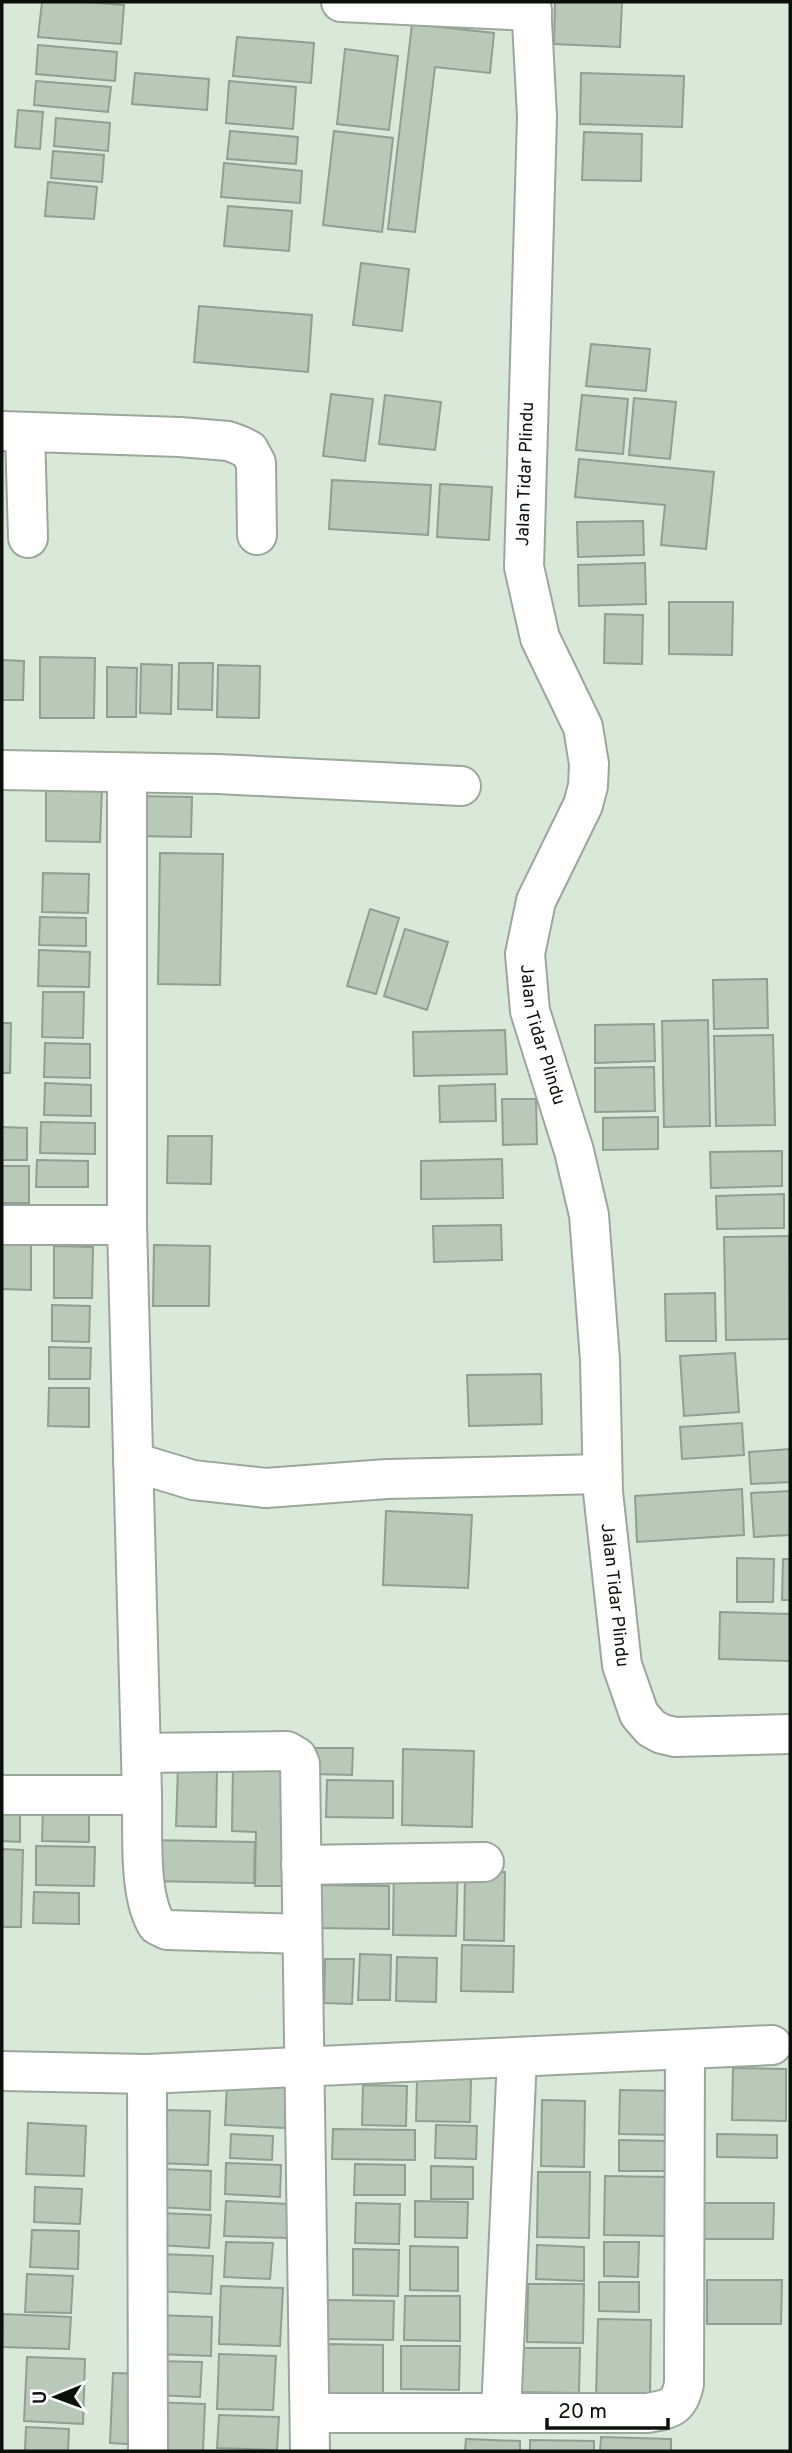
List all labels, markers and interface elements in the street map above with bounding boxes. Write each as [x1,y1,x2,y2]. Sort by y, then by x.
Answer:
street label: Jalan Tidar Plindu [512,401,540,547]
street label: Jalan Tidar Plindu [514,963,570,1108]
street label: Jalan Tidar Plindu [595,1522,634,1668]
north arrow [21,2362,91,2432]
scale bar [547,2386,668,2430]
text: U [29,2390,53,2404]
text: 20 m [558,2399,607,2426]

